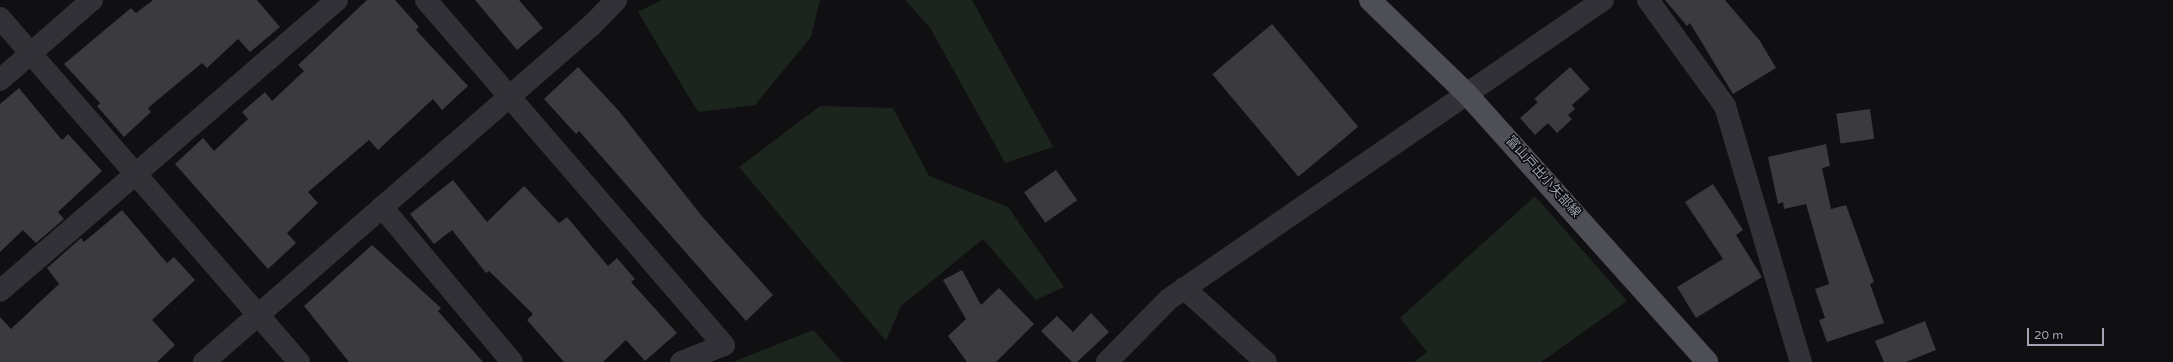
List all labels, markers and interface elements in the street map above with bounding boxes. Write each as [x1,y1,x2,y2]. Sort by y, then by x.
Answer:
street label: 富山戸出小矢部線 [1502,133,1584,221]
scale bar [2029,320,2106,346]
text: 20 m [2034,328,2063,342]

